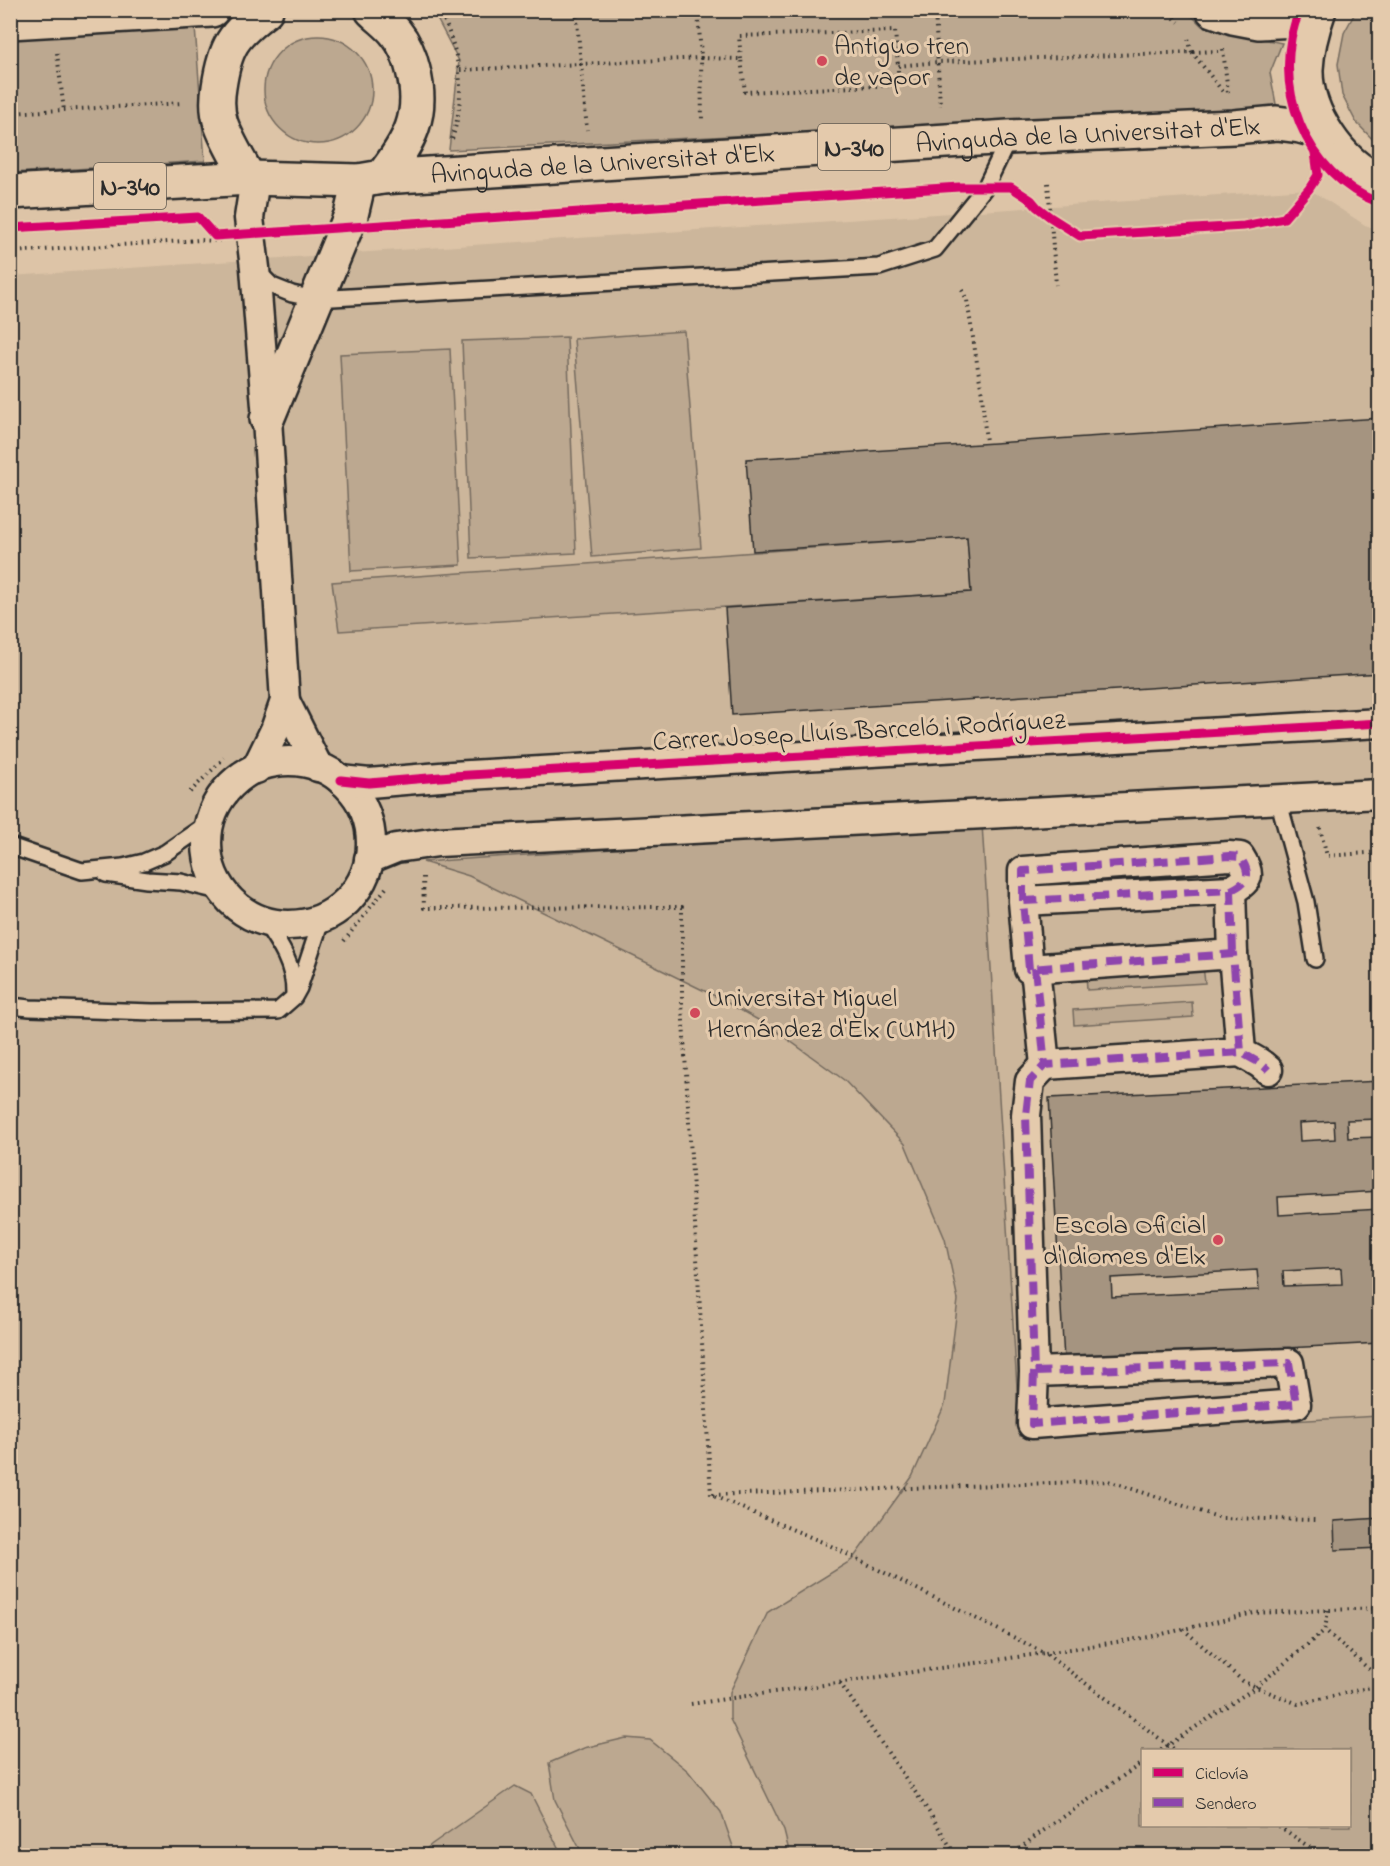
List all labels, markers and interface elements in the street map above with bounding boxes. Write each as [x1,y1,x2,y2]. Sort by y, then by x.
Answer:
place label: Antiguo tren de vapor [834,28,969,98]
marker: Antiguo tren de vapor [815,54,829,68]
street label: Avinguda de la Universitat d'Elx [914,108,1262,165]
road number: N-340 [818,124,890,170]
street label: Avinguda de la Universitat d'Elx [429,135,777,196]
road number: N-340 [94,163,166,209]
street label: Carrer Josep Lluís Barceló i Rodríguez [652,702,1067,763]
place label: Universitat Miguel Hernández d'Elx (UMH) [707,980,955,1050]
marker: Universitat Miguel Hernández d'Elx (UMH) [688,1006,702,1020]
place label: Escola Oficial d'Idiomes d'Elx [1043,1207,1206,1277]
marker: Escola Oficial d'Idiomes d'Elx [1211,1233,1225,1247]
legend [1141,1749,1351,1827]
text: Ciclovía [1195,1762,1248,1788]
text: Sendero [1195,1792,1257,1818]

